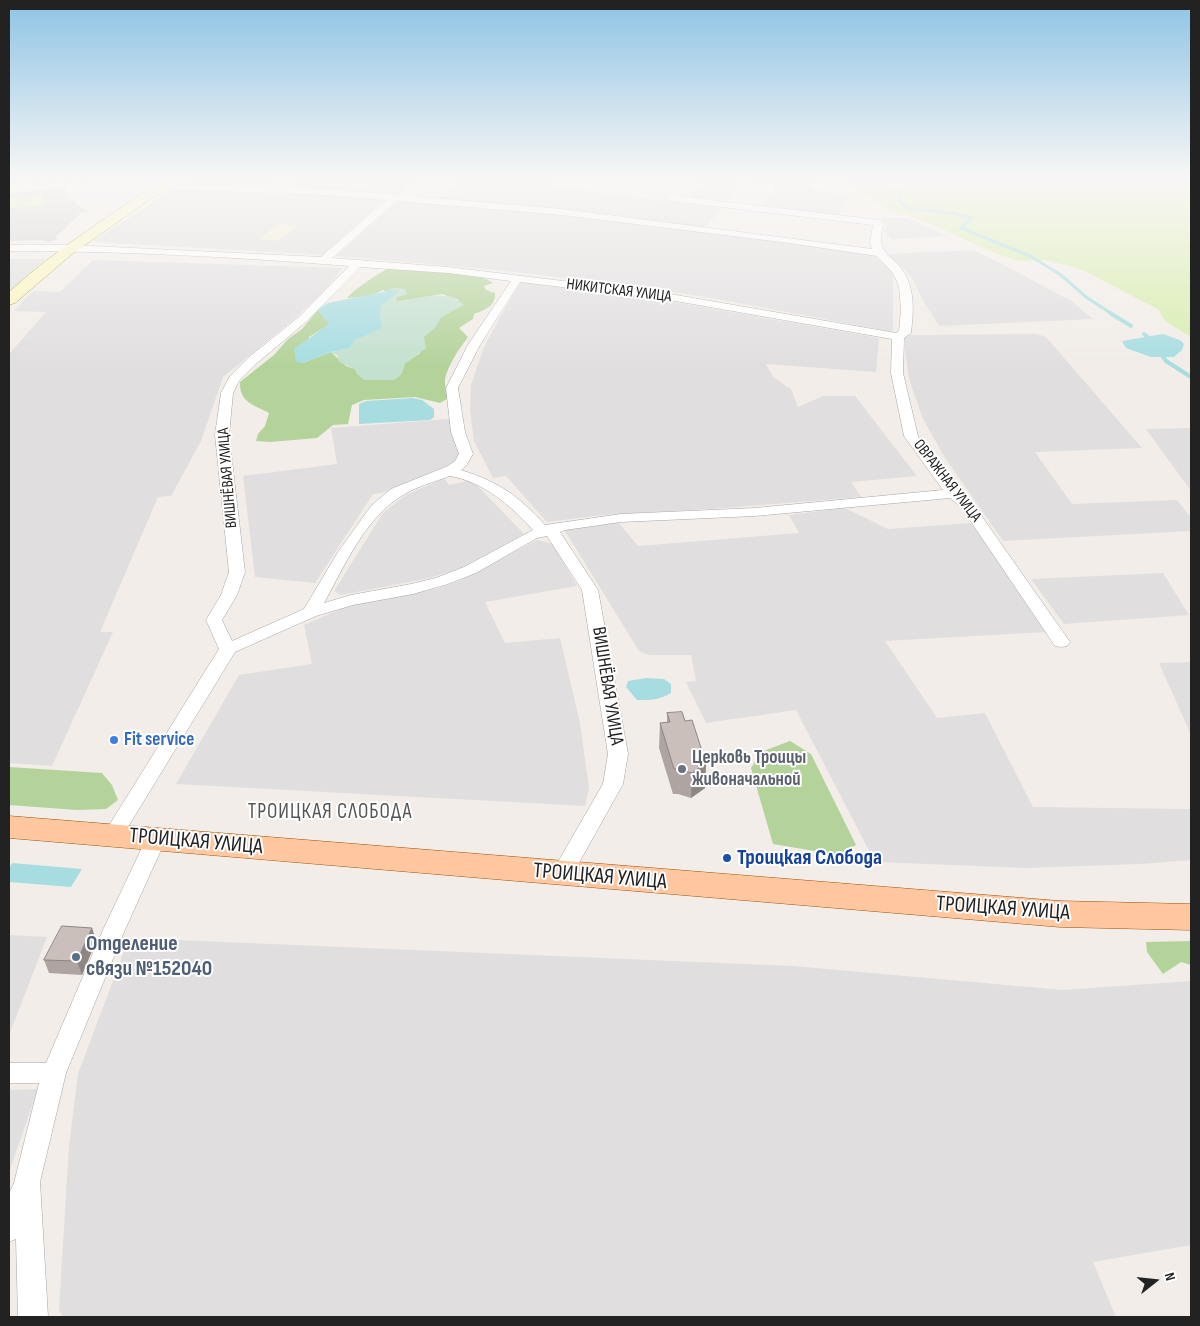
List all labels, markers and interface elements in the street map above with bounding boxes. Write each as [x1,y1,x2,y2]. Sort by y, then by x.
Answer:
street label: НИКИТСКАЯ УЛИЦА [565,275,673,307]
street label: ВИШНЁВАЯ УЛИЦА [214,427,242,529]
street label: ОВРАЖНАЯ УЛИЦА [909,436,985,526]
street label: ВИШНЁВАЯ УЛИЦА [586,625,628,747]
place label: Fit service [124,729,194,751]
marker: Fit service [108,734,120,746]
place label: Церковь Троицы живоначальной [692,747,806,791]
marker: Церковь Троицы живоначальной [676,763,688,775]
district label: ТРОИЦКАЯ СЛОБОДА [246,800,414,826]
street label: ТРОИЦКАЯ УЛИЦА [128,823,264,861]
place label: Троицкая Слобода [737,845,882,871]
marker: Троицкая Слобода [721,852,733,864]
street label: ТРОИЦКАЯ УЛИЦА [532,858,668,896]
street label: ТРОИЦКАЯ УЛИЦА [935,891,1071,927]
place label: Отделение связи №152040 [86,931,212,982]
marker: Отделение связи №152040 [70,951,82,963]
north arrow [1130,1256,1180,1306]
text: N [1161,1271,1179,1283]

